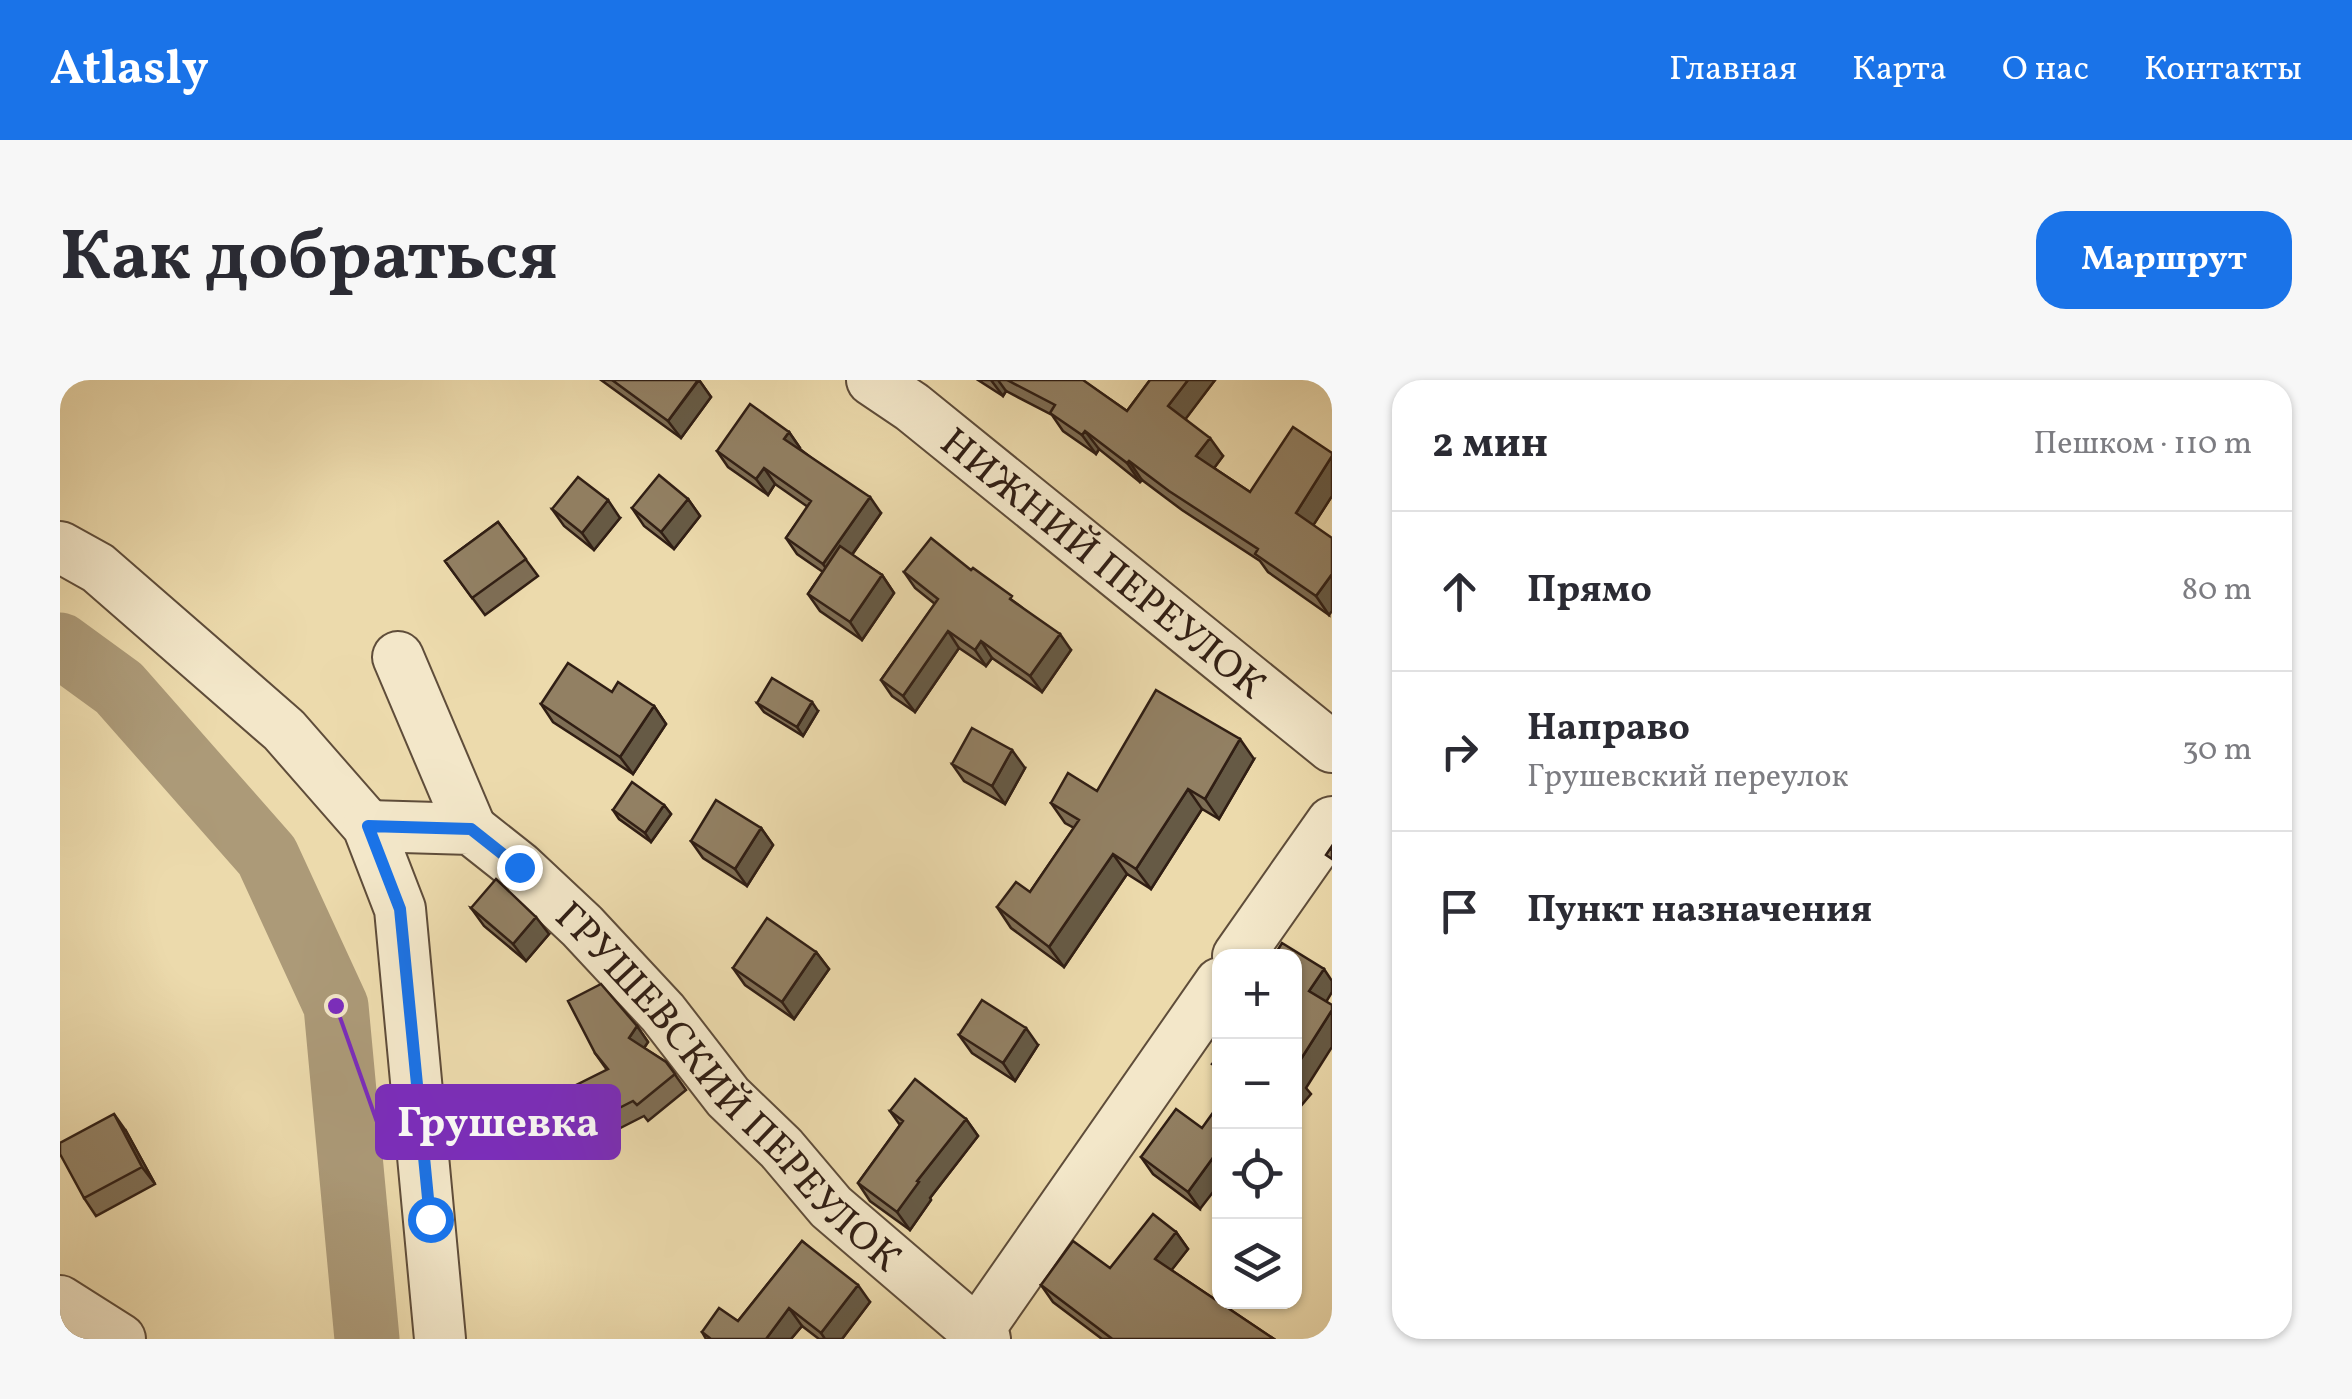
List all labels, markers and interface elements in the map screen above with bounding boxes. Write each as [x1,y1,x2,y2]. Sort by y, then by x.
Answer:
text: Atlasly [50,37,209,104]
text: Главная [1669,46,1797,94]
text: Карта [1852,46,1947,94]
text: О нас [2002,46,2089,94]
text: Контакты [2144,46,2302,94]
text: Как добраться [60,211,558,309]
button: Маршрут [2036,211,2292,309]
text: 2 мин [1432,416,1548,475]
street label: НИЖНИЙ ПЕРЕУЛОК [927,417,1276,714]
text: Пешком · 110 m [2034,423,2252,467]
icon: ahead [1432,564,1487,619]
text: Прямо [1527,565,1652,618]
text: 80 m [2182,569,2252,613]
text: Направо [1527,703,1690,756]
icon: right [1432,724,1487,779]
text: 30 m [2182,729,2252,773]
text: Грушевский переулок [1527,756,1849,800]
route end [497,845,543,891]
icon: arrive [1432,884,1487,939]
text: Пункт назначения [1527,885,1872,938]
street label: ГРУШЕВСКИЙ ПЕРЕУЛОК [541,891,911,1287]
map controls [1212,949,1302,1309]
button: + [1212,949,1302,1039]
button: − [1212,1039,1302,1129]
callout: Грушевка [377,1086,619,1158]
text: Грушевка [397,1096,599,1155]
button: locate [1212,1129,1302,1219]
route start [408,1197,454,1243]
button: layers [1212,1219,1302,1309]

